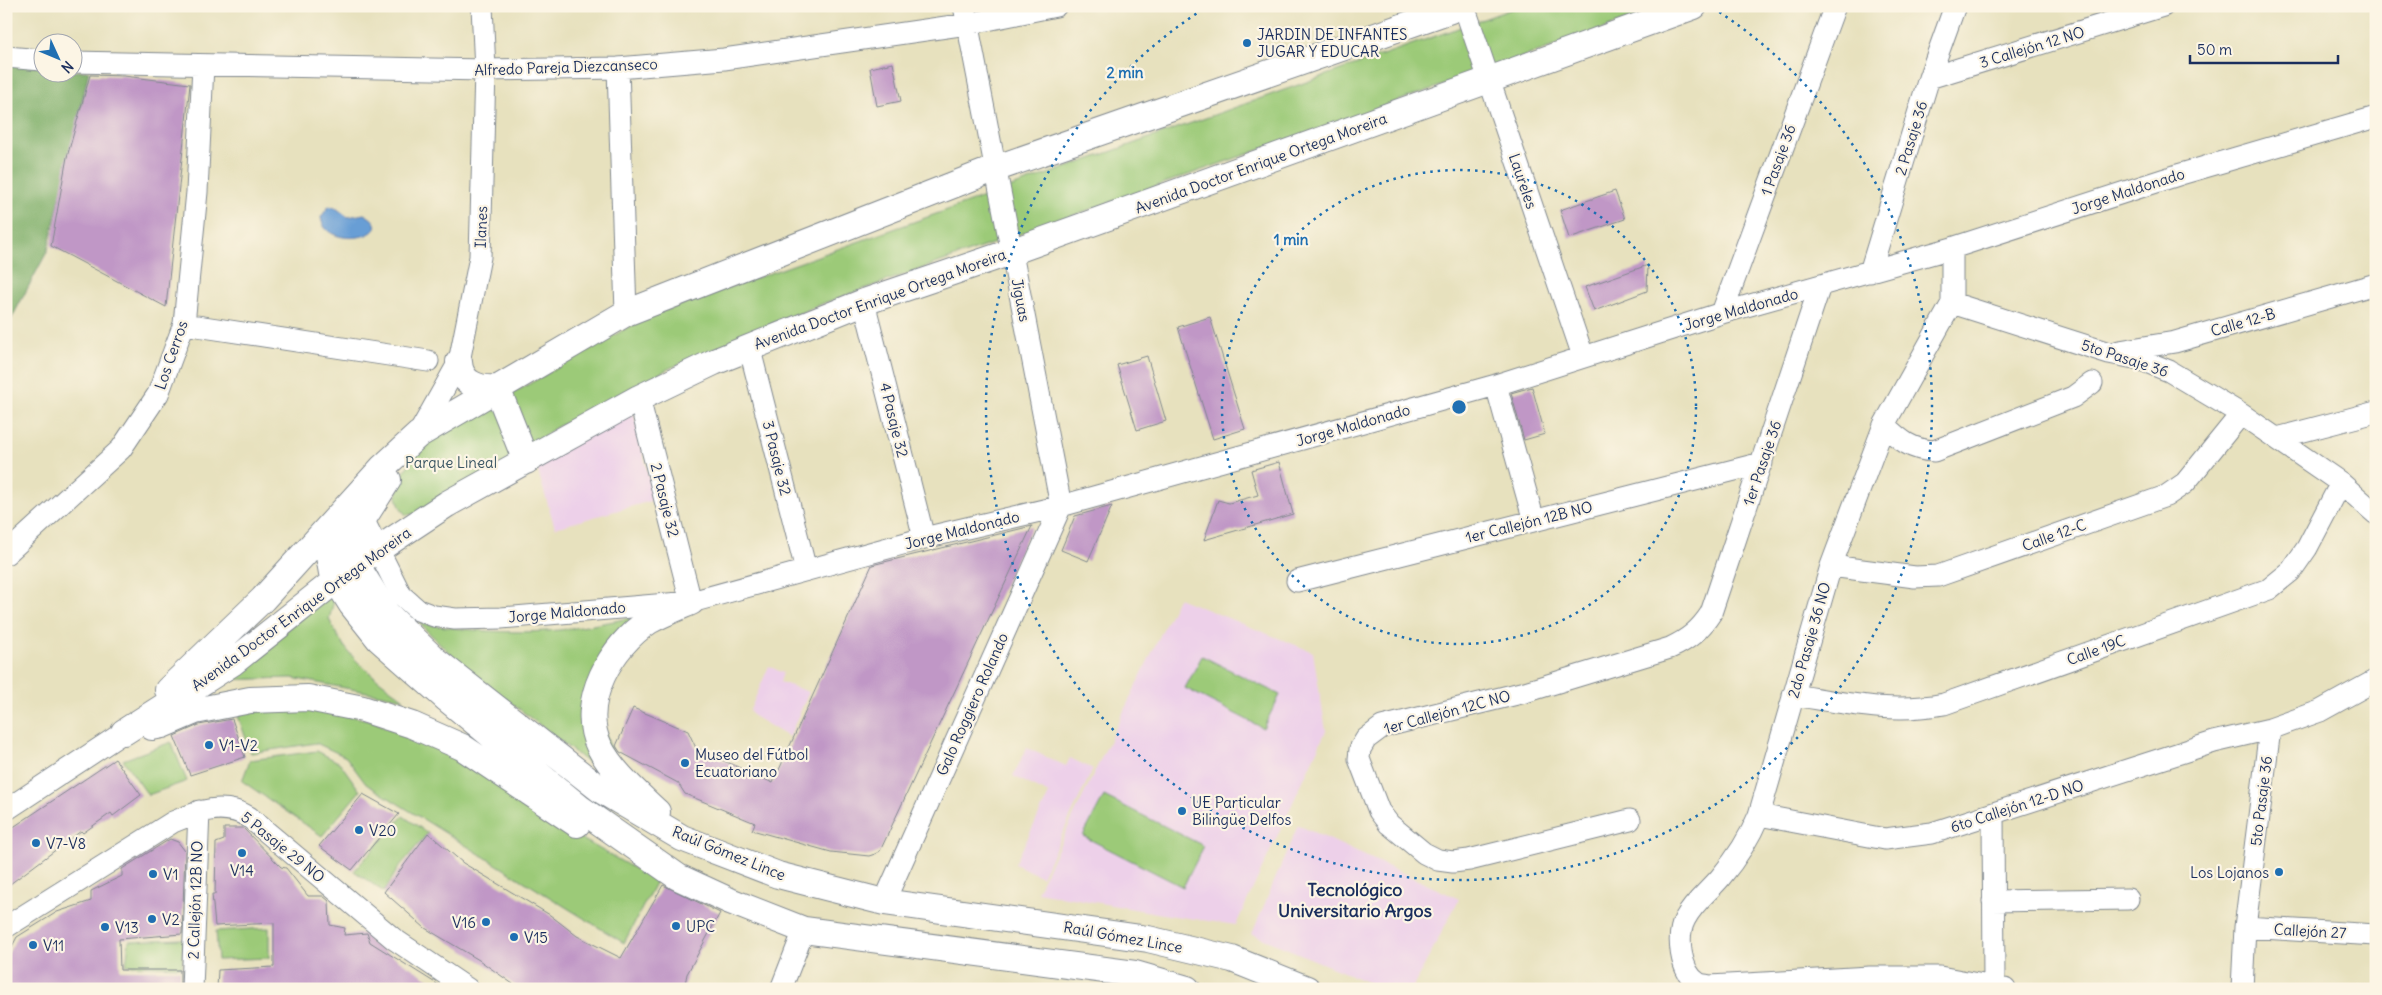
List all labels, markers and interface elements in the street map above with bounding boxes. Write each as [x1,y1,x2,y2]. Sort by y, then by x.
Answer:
street label: 3 Callejón 12 NO [1977,22,2087,72]
place label: JARDIN DE INFANTES JUGAR Y EDUCAR [1257,25,1407,61]
north arrow [32,32,82,82]
scale bar [2190,32,2337,64]
marker: JARDIN DE INFANTES JUGAR Y EDUCAR [1241,37,1253,49]
text: 50 m [2197,40,2232,59]
street label: Alfredo Pareja Diezcanseco [474,54,658,80]
text: N [58,57,77,77]
text: 2 min [1107,63,1144,82]
street label: 2 Pasaje 36 [1891,99,1931,177]
street label: Avenida Doctor Enrique Ortega Moreira [1132,108,1390,218]
street label: 1 Pasaje 36 [1756,122,1800,198]
street label: Laureles [1505,151,1541,211]
street label: Jorge Maldonado [2069,164,2187,218]
street label: Ilanes [471,205,491,248]
text: 1 min [1274,230,1309,249]
street label: Avenida Doctor Enrique Ortega Moreira [751,244,1009,354]
street label: Jiguas [1008,277,1035,323]
street label: Jorge Maldonado [1682,284,1800,334]
street label: Calle 12-B [2208,304,2278,340]
street label: Los Cerros [150,318,192,392]
street label: 5to Pasaje 36 [2079,335,2171,381]
street label: 4 Pasaje 32 [876,381,912,459]
centre of rings [1450,398,1468,416]
street label: Jorge Maldonado [1294,400,1412,450]
street label: 1er Pasaje 36 [1739,418,1785,508]
street label: 3 Pasaje 32 [759,419,795,497]
park label: Parque Lineal [405,453,497,472]
street label: 2 Pasaje 32 [647,461,683,539]
street label: 1er Callejón 12B NO [1463,497,1595,547]
street label: Jorge Maldonado [903,507,1021,553]
street label: Calle 12-C [2019,515,2089,555]
street label: Avenida Doctor Enrique Ortega Moreira [188,523,415,695]
street label: 2do Pasaje 36 NO [1783,580,1835,700]
street label: Jorge Maldonado [508,597,626,627]
street label: Galo Roggiero Rolando [932,630,1012,778]
street label: Calle 19C [2064,631,2128,669]
street label: 1er Callejón 12C NO [1382,686,1512,738]
place label: V1-V2 [219,736,258,755]
marker: V1-V2 [203,739,215,751]
place label: Museo del Fútbol Ecuatoriano [695,745,808,781]
street label: 5to Pasaje 36 [2246,755,2276,847]
marker: Museo del Fútbol Ecuatoriano [679,757,691,769]
street label: 6to Callejón 12-D NO [1948,775,2086,837]
place label: UE Particular Bilingüe Delfos [1192,793,1292,829]
marker: UE Particular Bilingüe Delfos [1176,805,1188,817]
street label: 5 Pasaje 29 NO [237,807,329,887]
place label: V20 [369,821,396,840]
street label: Raúl Gómez Lince [670,822,788,884]
marker: V20 [353,824,365,836]
place label: V7-V8 [46,834,86,853]
marker: V7-V8 [30,837,42,849]
street label: 2 Callejón 12B NO [183,840,207,960]
marker: V14 [236,847,248,859]
place label: V14 [230,861,254,880]
place label: Los Lojanos [2190,863,2269,882]
place label: V1 [163,865,178,884]
marker: Los Lojanos [2273,866,2285,878]
marker: V1 [147,868,159,880]
district label: Tecnológico Universitario Argos [1278,878,1432,922]
place label: V2 [162,910,180,929]
marker: V2 [146,913,158,925]
place label: V16 [452,913,476,932]
marker: V16 [480,916,492,928]
place label: UPC [686,917,715,936]
street label: Raúl Gómez Lince [1062,917,1184,957]
place label: V13 [115,918,139,937]
marker: UPC [670,920,682,932]
street label: Callejón 27 [2273,920,2347,942]
marker: V13 [99,921,111,933]
place label: V15 [524,928,548,947]
marker: V15 [508,931,520,943]
place label: V11 [43,936,64,955]
marker: V11 [27,939,39,951]

